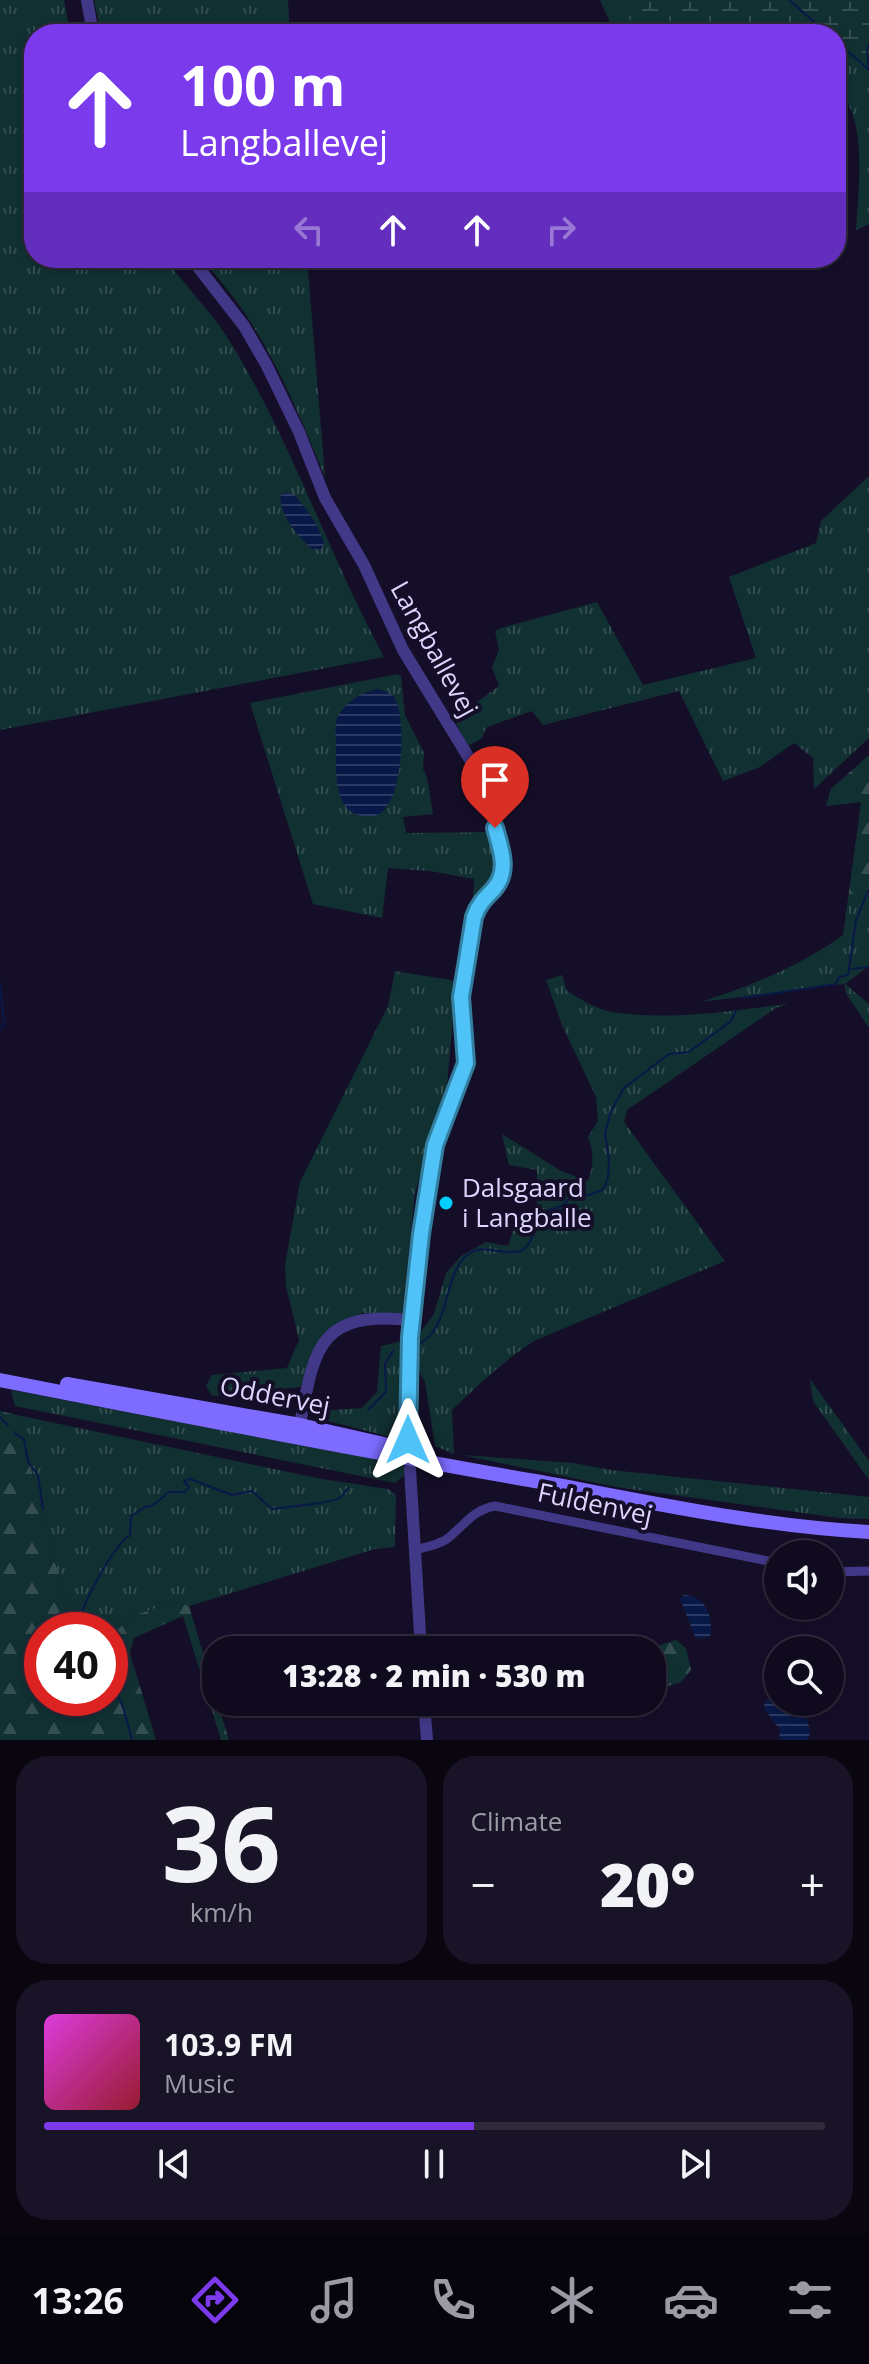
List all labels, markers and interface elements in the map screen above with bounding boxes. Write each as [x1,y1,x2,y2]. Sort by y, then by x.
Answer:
text: 100 m [180,46,346,122]
icon: ahead [48,56,152,160]
text: Langballevej [180,118,388,167]
icon: left [287,208,331,252]
icon: ahead [371,208,415,252]
icon: ahead [455,208,499,252]
icon: right [539,208,583,252]
street label: Langballevej [383,574,487,723]
pin [461,746,529,828]
icon: arrive [473,758,517,802]
place label: Dalsgaard i Langballe [462,1169,591,1235]
marker: Dalsgaard i Langballe [437,1194,455,1212]
street label: Oddervej [217,1367,333,1423]
position arrow [366,1398,450,1482]
street label: Fuldenvej [534,1473,656,1533]
map controls [764,1540,844,1716]
button: sound [764,1540,844,1620]
speed limit sign: 40 [24,1612,128,1716]
button: search [764,1636,844,1716]
text: 13:28 · 2 min · 530 m [282,1655,586,1696]
text: 36 [162,1771,281,1912]
text: Climate [471,1803,562,1839]
text: 20° [600,1843,696,1925]
text: − [471,1854,496,1914]
text: + [800,1854,825,1914]
text: km/h [190,1894,253,1930]
text: 103.9 FM [164,2024,294,2065]
text: Music [164,2065,235,2101]
icon: previous [152,2142,196,2186]
icon: pause [412,2142,456,2186]
icon: next [673,2142,717,2186]
icon: directions [187,2272,243,2328]
icon: music [306,2272,362,2328]
icon: phone [425,2272,481,2328]
icon: climate [544,2272,600,2328]
icon: car [663,2272,719,2328]
icon: filters [782,2272,838,2328]
text: 13:26 [31,2276,124,2325]

